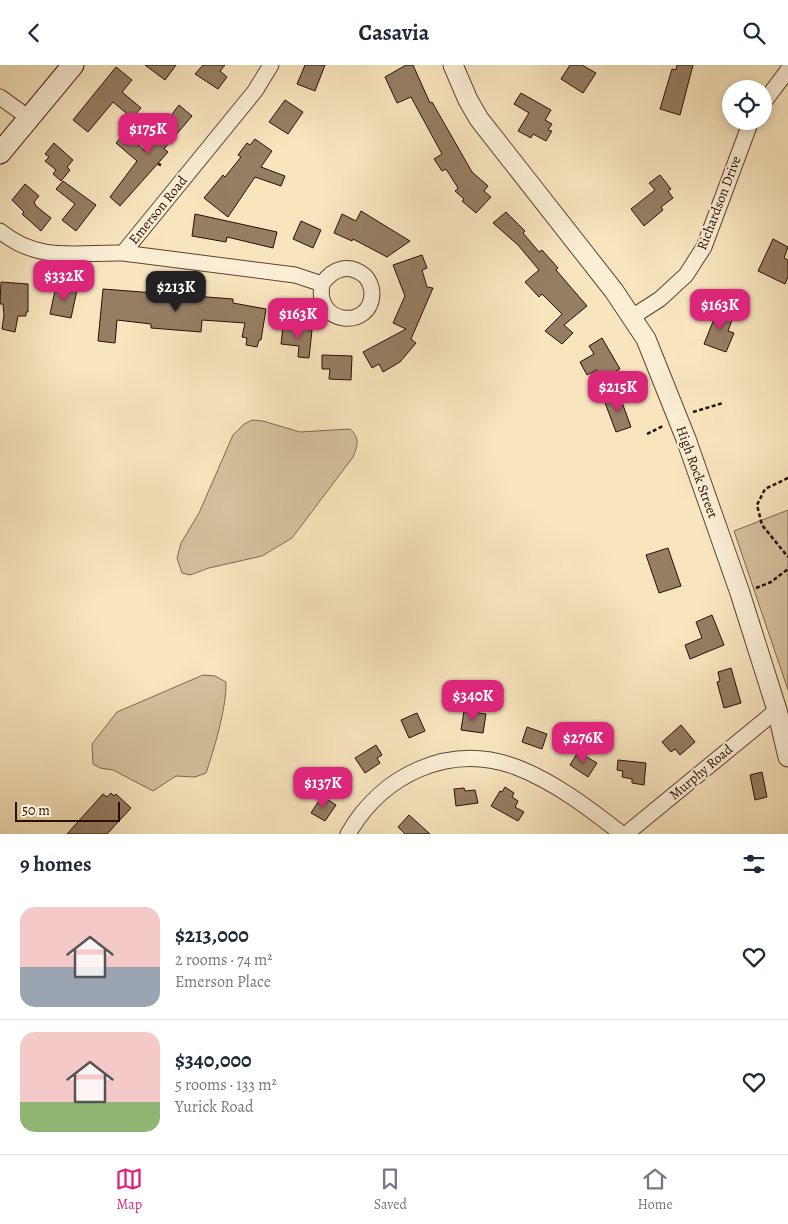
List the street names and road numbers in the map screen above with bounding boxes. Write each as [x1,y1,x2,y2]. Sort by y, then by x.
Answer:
street label: Richardson Drive [692,153,746,253]
street label: Emerson Road [124,171,192,248]
street label: High Rock Street [672,423,723,521]
street label: Murphy Road [665,740,737,804]

